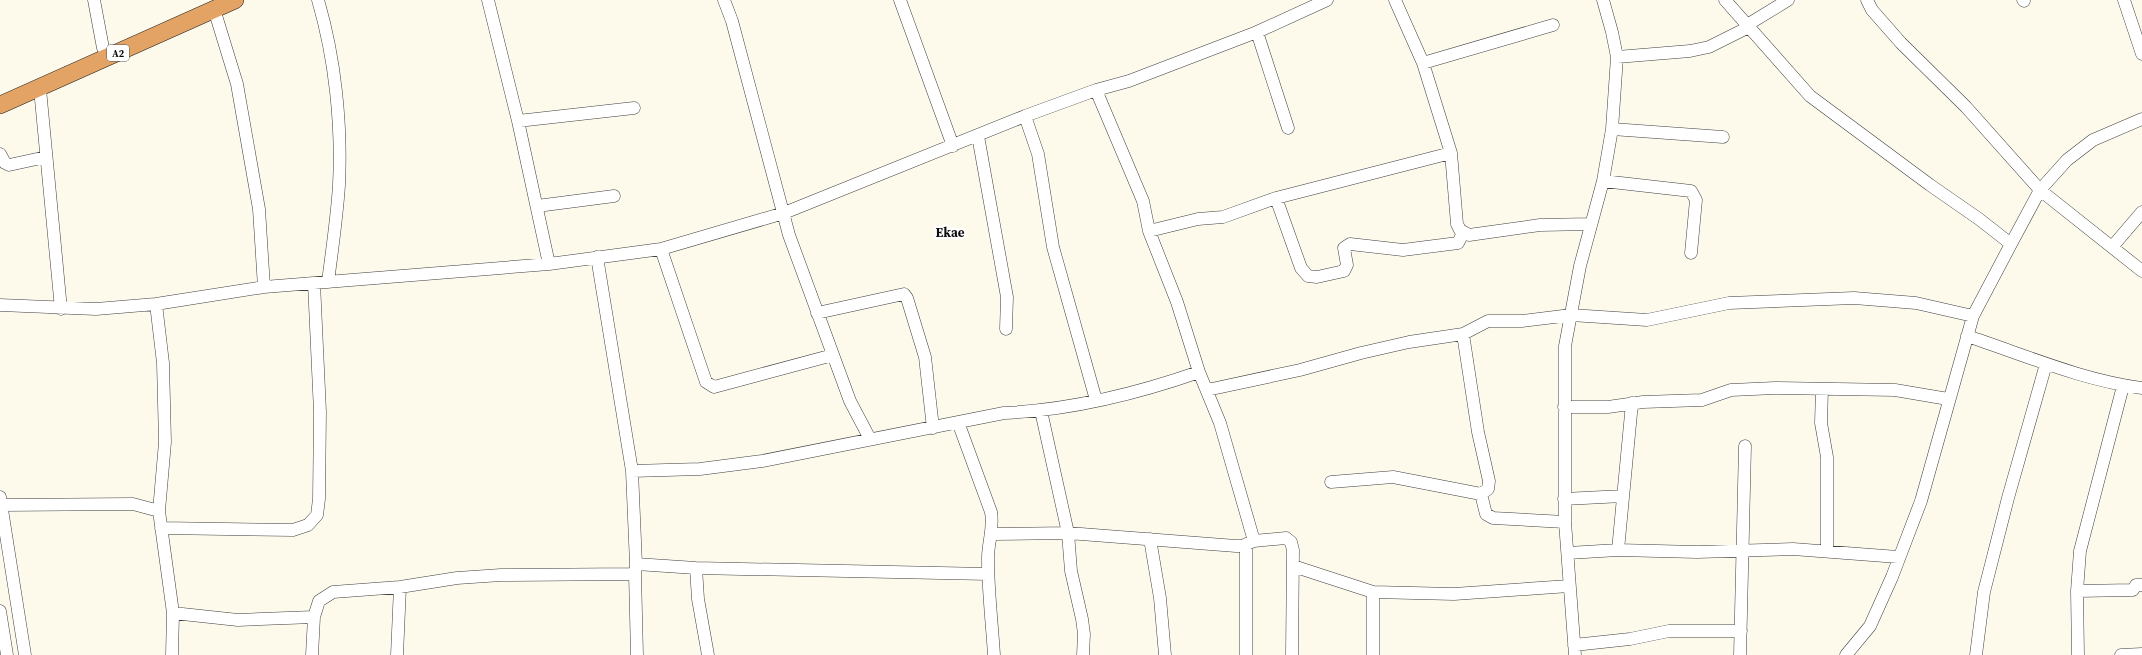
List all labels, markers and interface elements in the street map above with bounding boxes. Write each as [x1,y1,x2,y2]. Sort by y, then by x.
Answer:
road number: A2 [107,45,129,61]
district label: Ekae [935,224,965,241]

